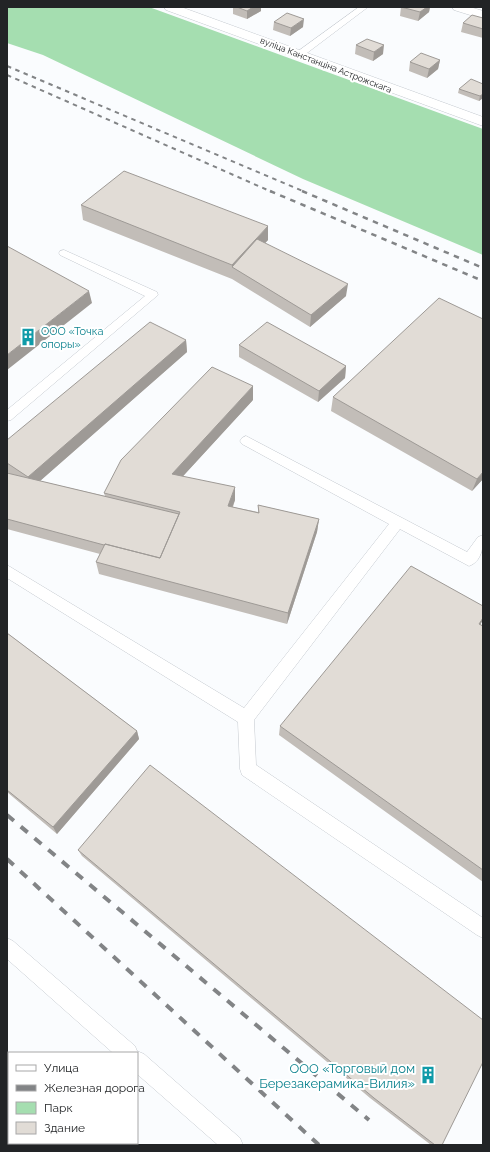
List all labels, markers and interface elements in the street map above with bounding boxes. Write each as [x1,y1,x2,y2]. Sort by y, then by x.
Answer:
street label: вуліца Канстанціна Астрожскага [259,35,393,95]
place label: ООО «Точка опоры» [41,325,103,351]
building icon: ООО «Точка опоры» [18,327,38,347]
legend [8,1052,138,1144]
text: Улица [44,1061,79,1075]
place label: ООО «Торговый дом Березакерамика-Вилия» [259,1061,415,1091]
building icon: ООО «Торговый дом Березакерамика-Вилия» [418,1065,438,1085]
text: Железная дорога [44,1081,145,1095]
text: Парк [44,1101,73,1115]
text: Здание [44,1121,85,1135]

